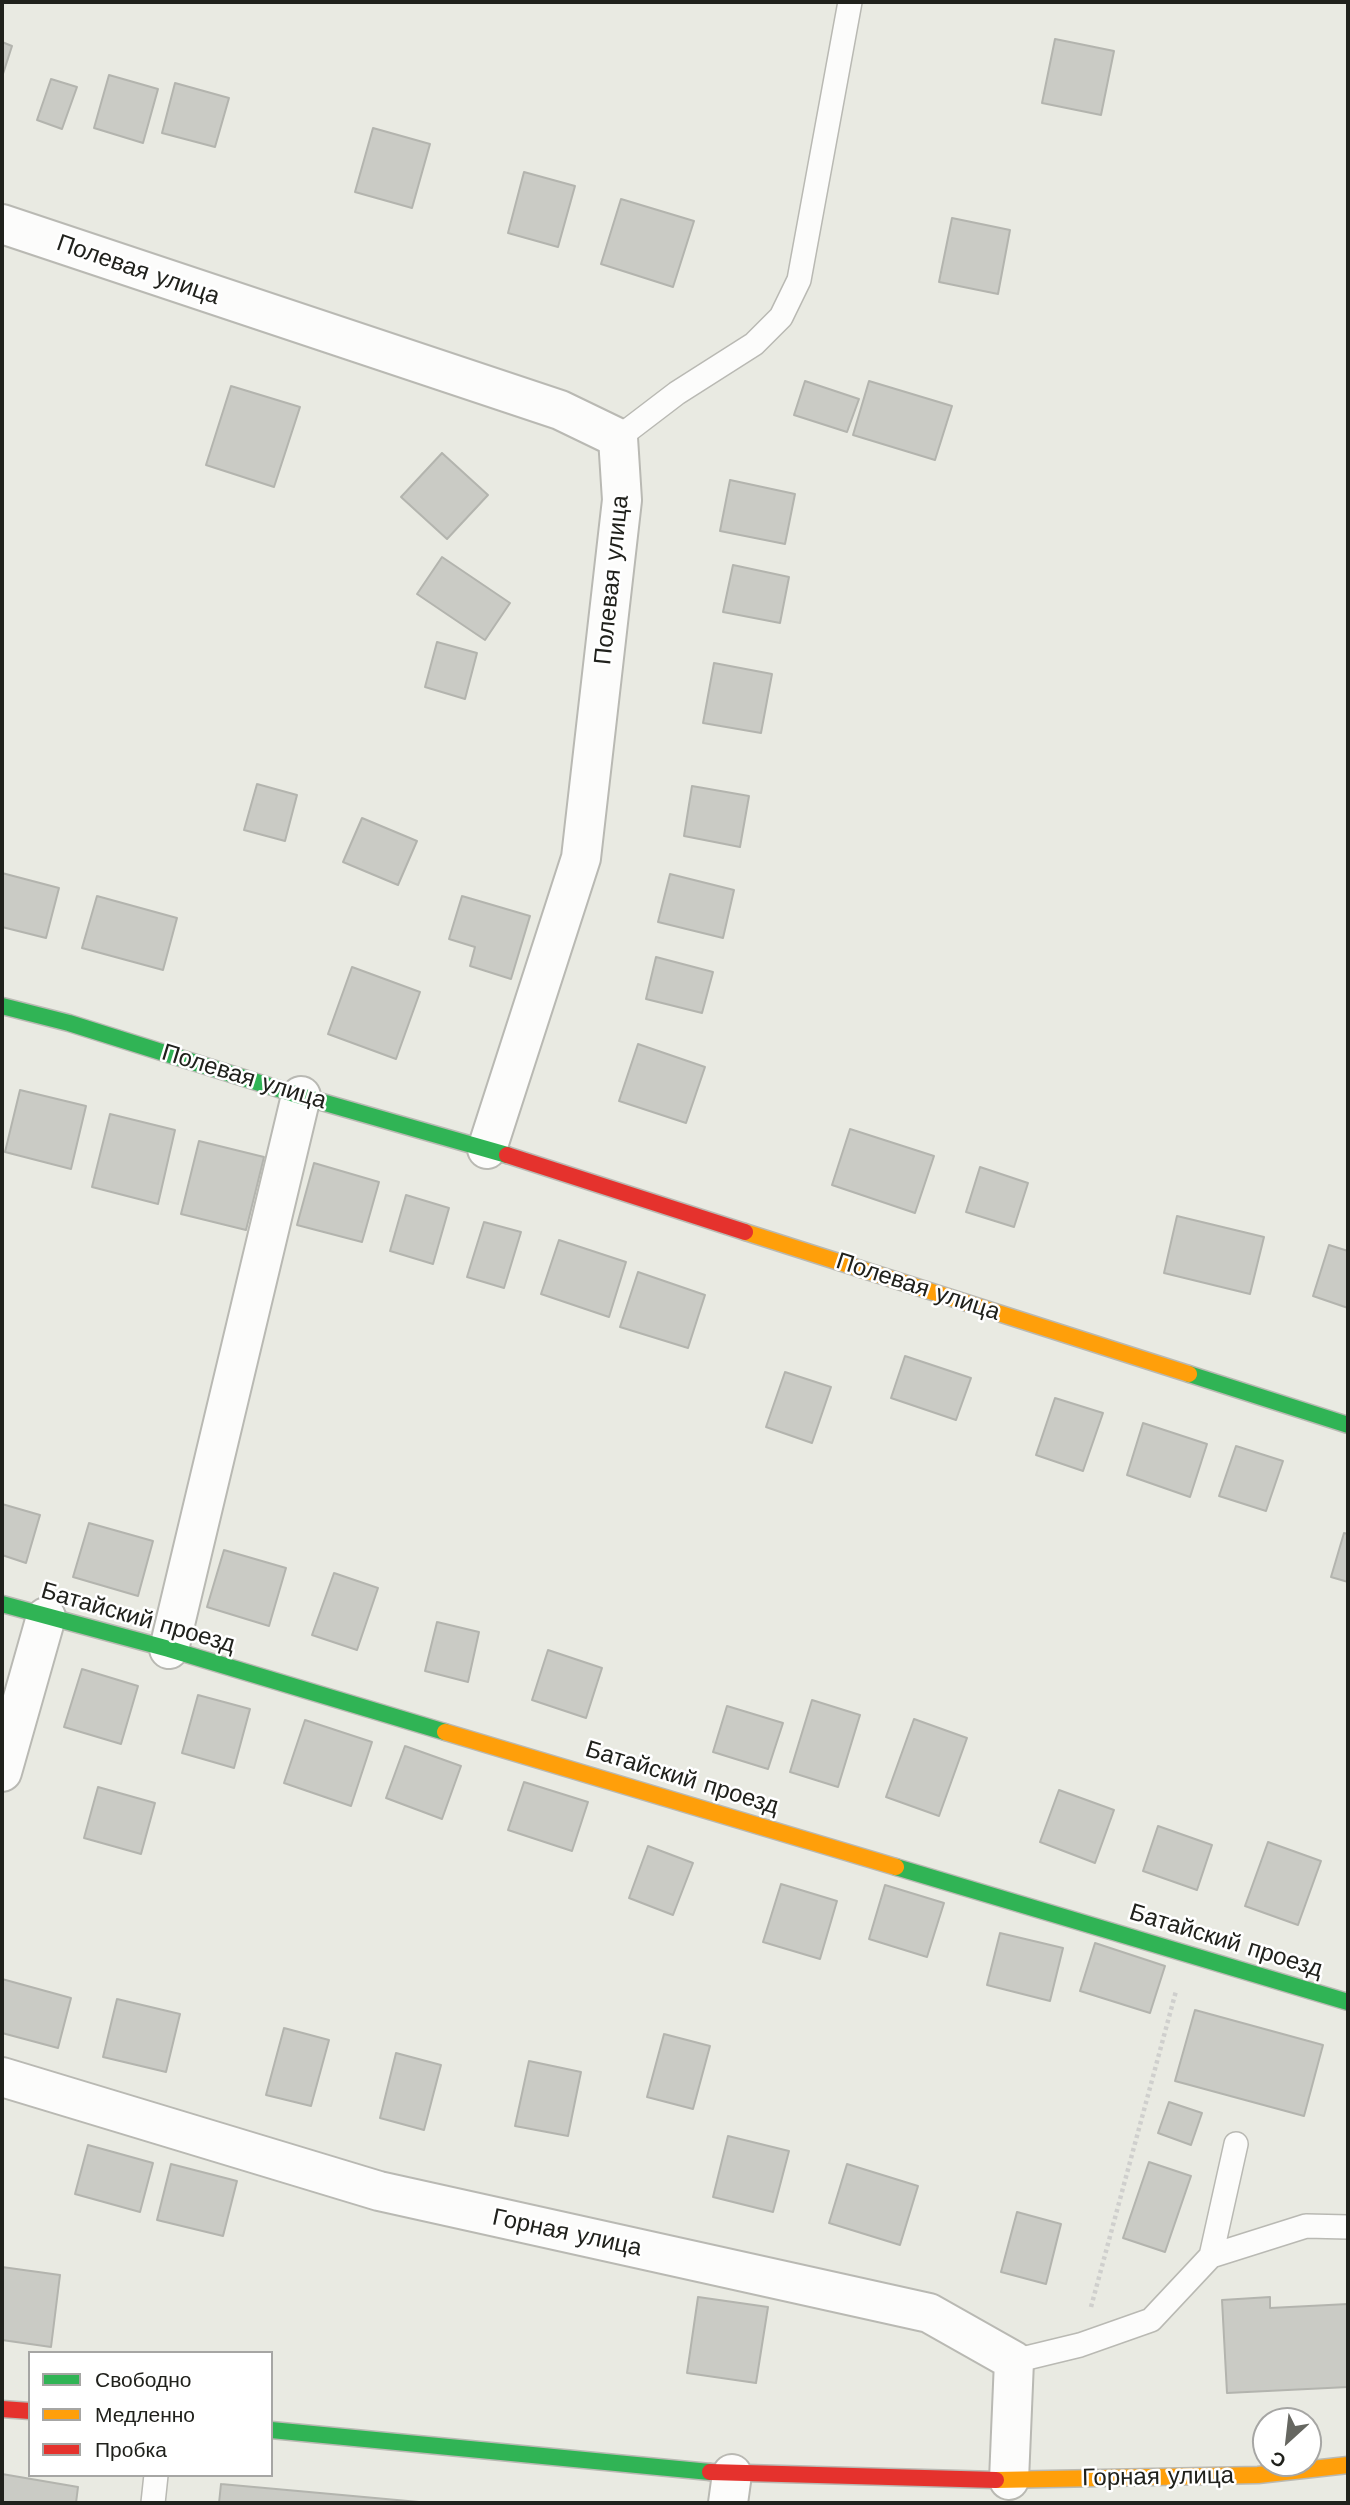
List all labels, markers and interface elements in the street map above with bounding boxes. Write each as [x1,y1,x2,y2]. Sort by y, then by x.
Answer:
street label: Полевая улица [53,229,223,311]
street label: Полевая улица [589,494,635,666]
street label: Полевая улица [158,1038,330,1116]
street label: Полевая улица [833,1247,1003,1327]
street label: Батайский проезд [38,1577,238,1659]
street label: Батайский проезд [582,1735,782,1821]
street label: Батайский проезд [1126,1898,1326,1984]
street label: Горная улица [490,2203,644,2263]
legend [28,2351,273,2477]
text: Свободно [95,2367,192,2392]
text: Медленно [95,2402,195,2427]
north arrow [1252,2407,1322,2477]
text: Пробка [95,2437,167,2462]
text: С [1267,2446,1289,2473]
street label: Горная улица [1082,2461,1234,2493]

